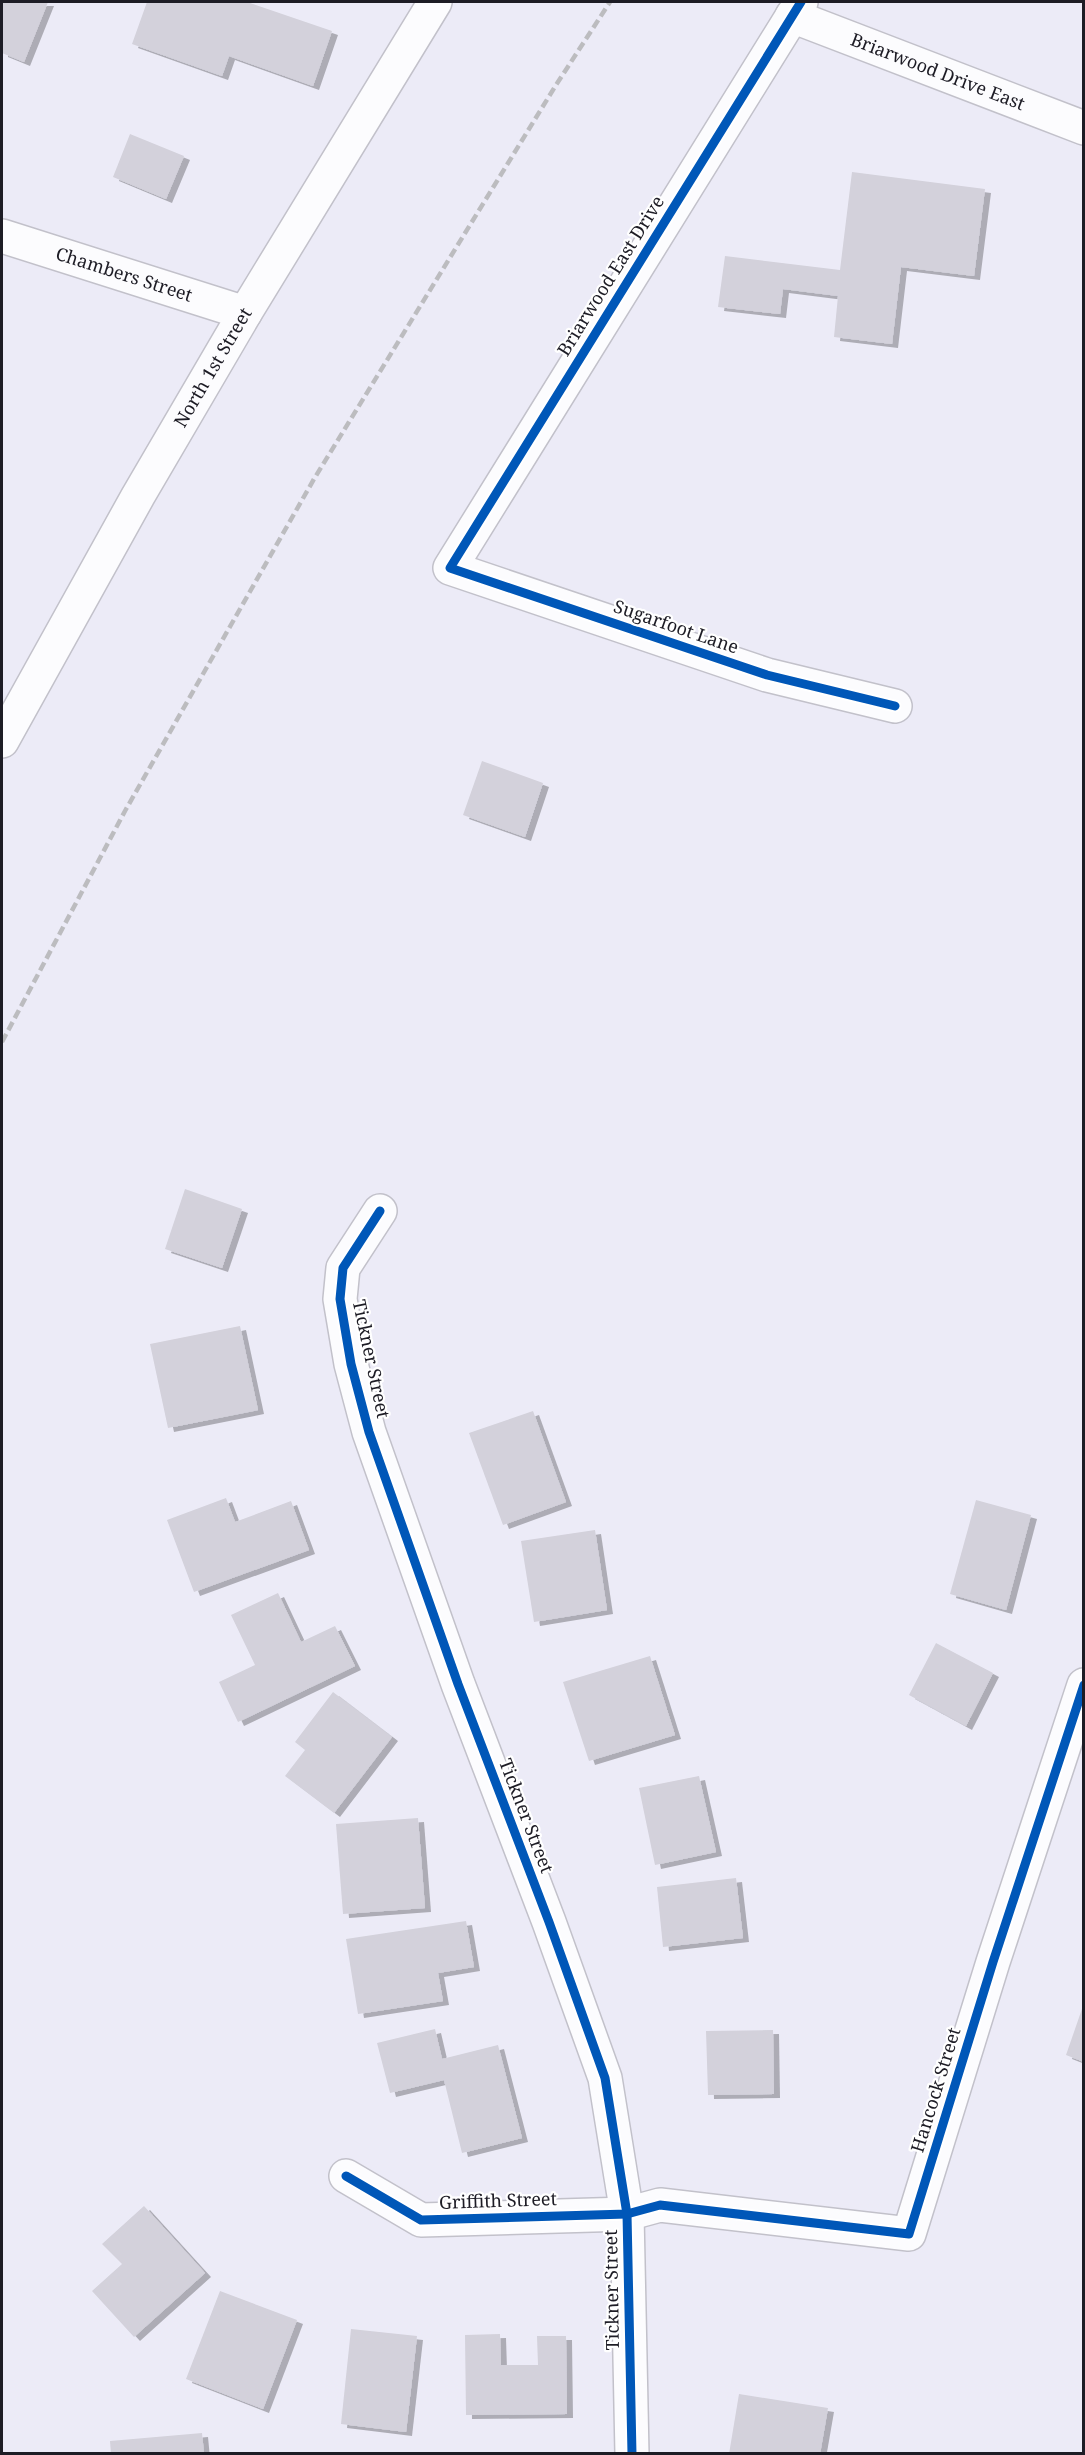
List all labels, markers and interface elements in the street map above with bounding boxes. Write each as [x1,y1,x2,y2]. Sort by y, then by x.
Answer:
street label: Briarwood Drive East [848,27,1029,115]
street label: Briarwood East Drive [551,191,669,360]
street label: Chambers Street [53,241,196,307]
street label: North 1st Street [168,303,257,431]
street label: Sugarfoot Lane [611,593,742,659]
street label: Tickner Street [348,1297,396,1420]
street label: Tickner Street [494,1755,560,1876]
street label: Hancock Street [905,2024,965,2155]
street label: Griffith Street [439,2186,557,2214]
street label: Tickner Street [598,2229,624,2351]

